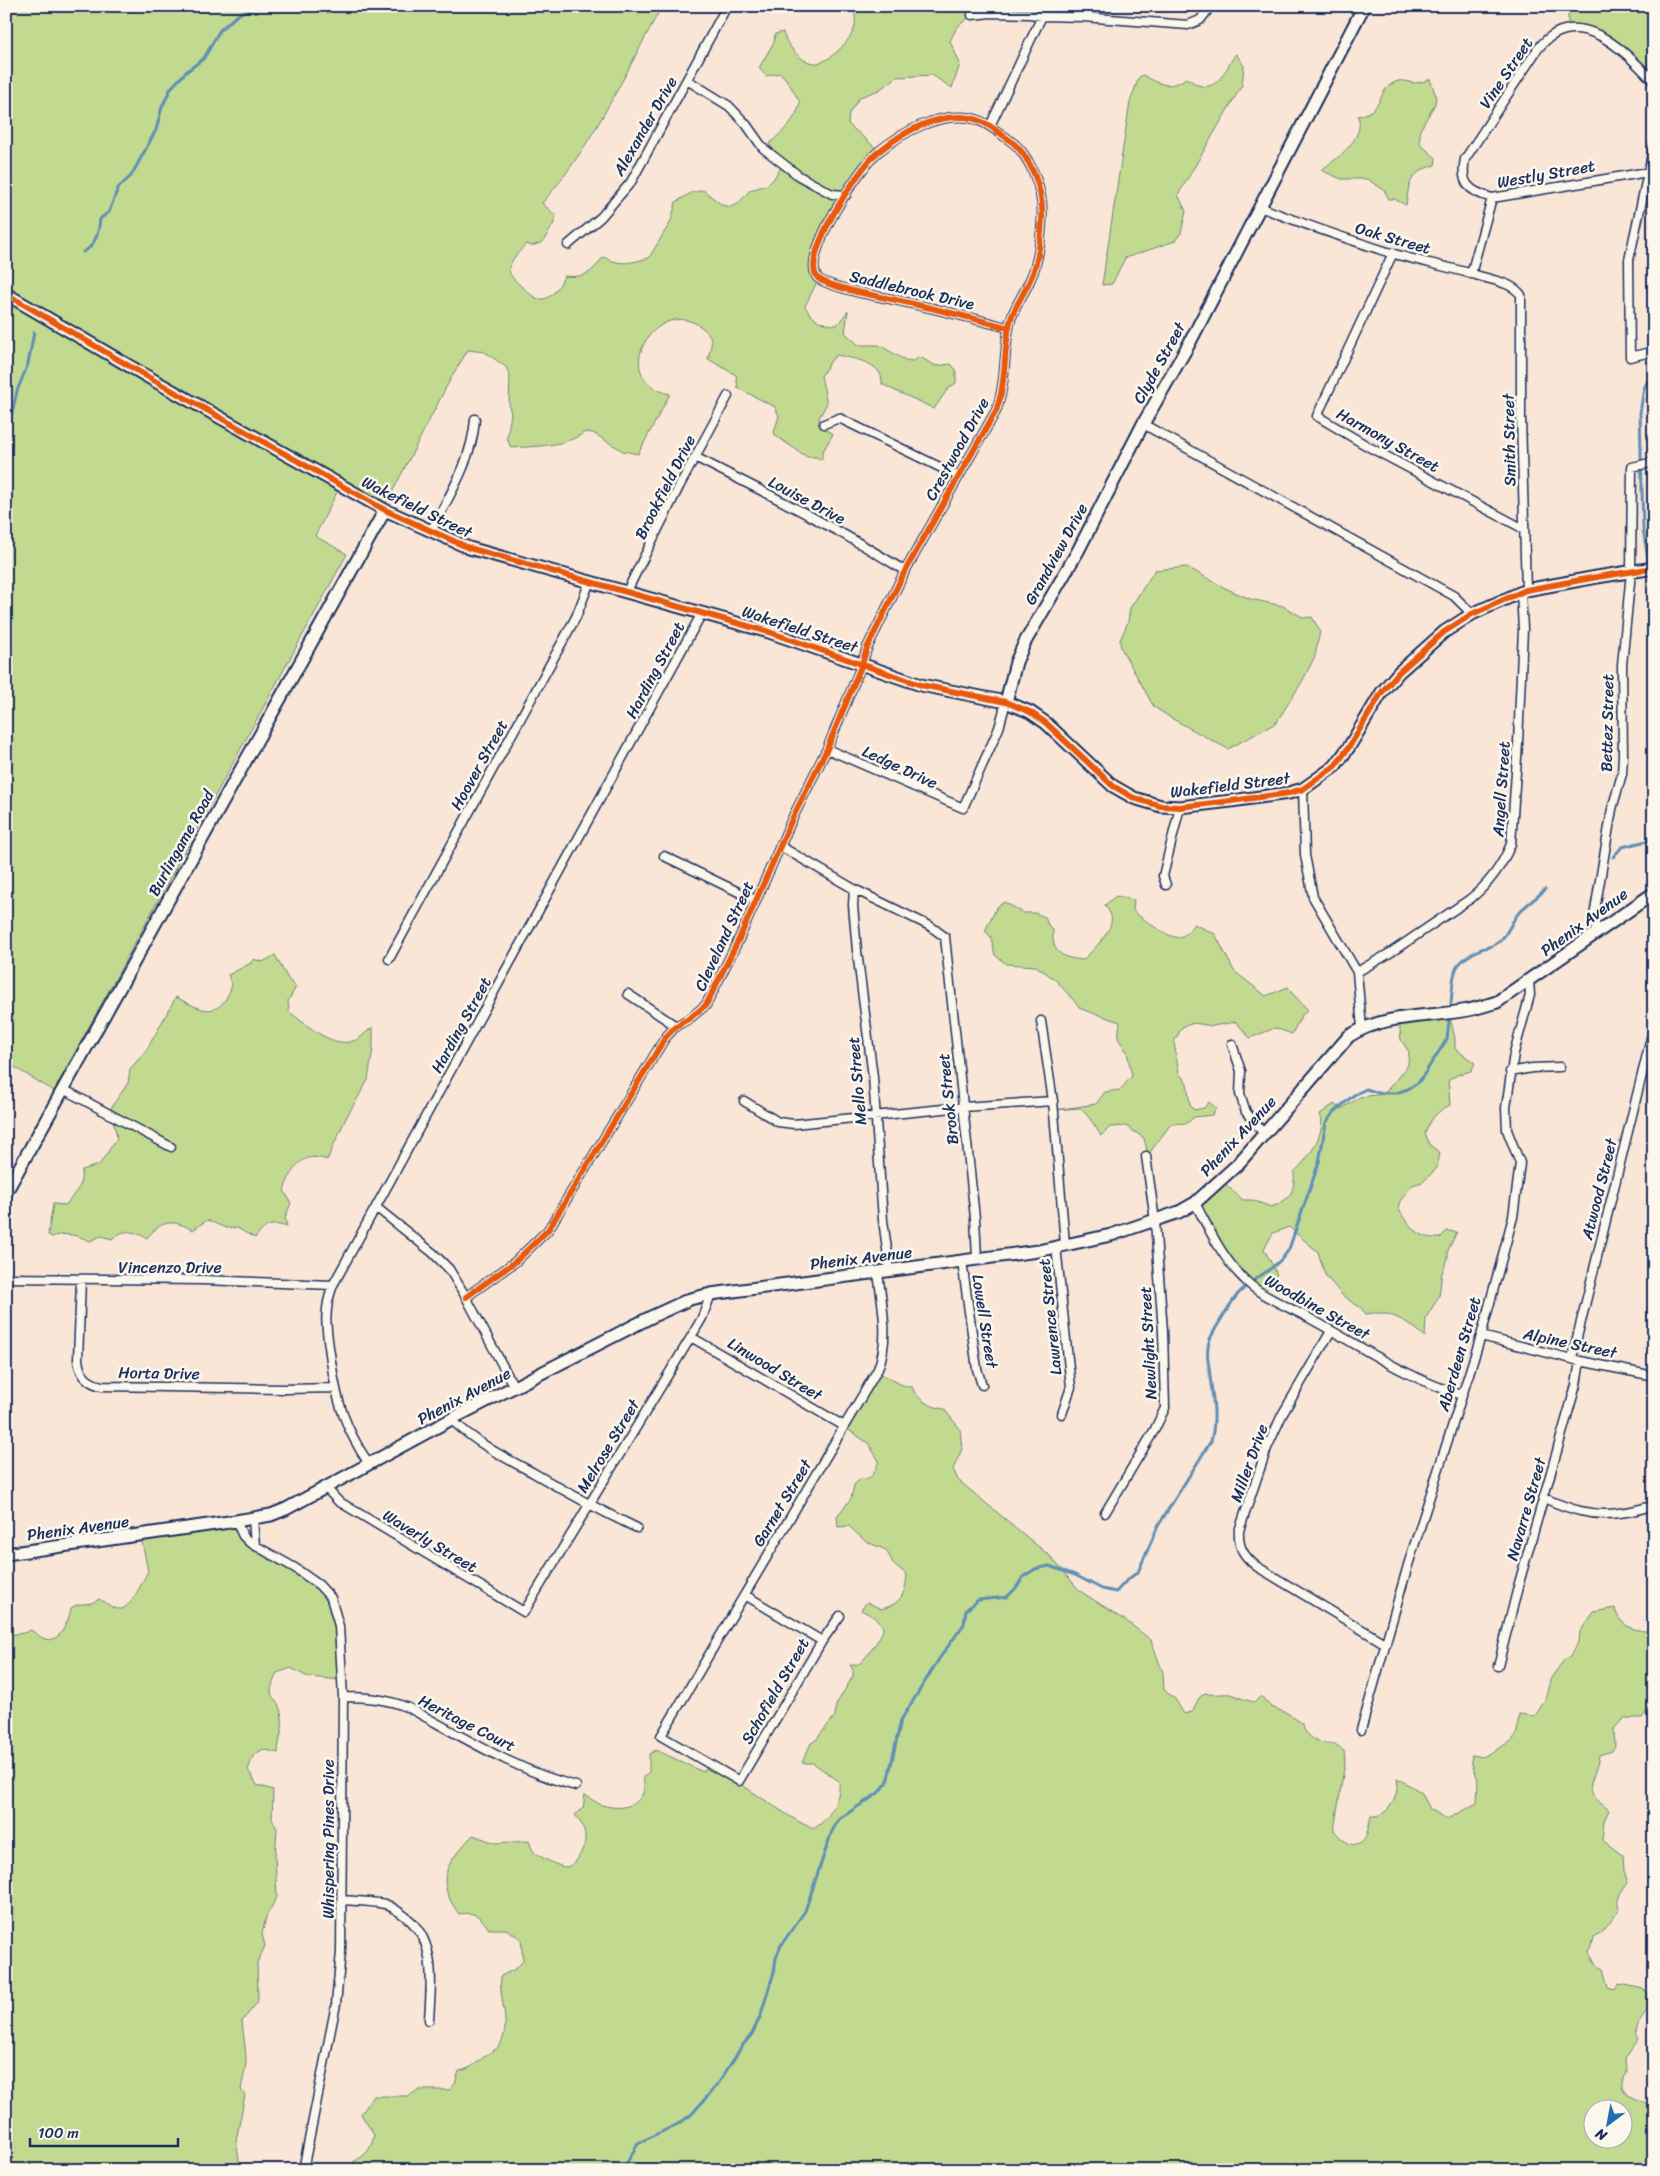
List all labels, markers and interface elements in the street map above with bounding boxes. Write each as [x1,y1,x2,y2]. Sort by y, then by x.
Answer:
street label: Vine Street [1471,31,1541,115]
street label: Alexander Drive [604,71,685,182]
street label: Westly Street [1495,151,1597,197]
street label: Oak Street [1352,213,1434,263]
street label: Saddlebrook Drive [847,262,978,319]
street label: Clyde Street [1125,316,1194,409]
street label: Crestwood Drive [917,392,997,506]
street label: Smith Street [1494,393,1524,487]
street label: Harmony Street [1331,400,1445,480]
street label: Brookfield Drive [626,429,704,545]
street label: Louise Drive [763,467,851,533]
street label: Wakefield Street [357,468,478,547]
street label: Grandview Drive [1016,498,1096,610]
street label: Wakefield Street [738,597,862,662]
street label: Harding Street [617,616,693,724]
street label: Bettez Street [1592,674,1622,772]
street label: Hoover Street [442,714,516,816]
street label: Ledge Drive [857,737,943,797]
street label: Angell Street [1483,740,1519,839]
street label: Wakefield Street [1169,763,1292,807]
street label: Burlingame Road [140,783,223,902]
street label: Cleveland Street [686,876,762,996]
street label: Phenix Avenue [1534,880,1634,964]
street label: Harding Street [422,971,500,1079]
street label: Mello Street [839,1036,875,1126]
street label: Brook Street [929,1052,967,1146]
street label: Phenix Avenue [1192,1089,1284,1183]
street label: Atwood Street [1572,1135,1626,1244]
street label: Phenix Avenue [808,1237,914,1279]
street label: Vincenzo Drive [118,1253,222,1282]
street label: Lawrence Street [1029,1257,1071,1377]
street label: Woodbine Street [1259,1266,1376,1348]
street label: Lowell Street [963,1272,1007,1371]
street label: Newlight Street [1131,1286,1165,1400]
street label: Aberdeen Street [1428,1293,1489,1416]
street label: Alpine Street [1520,1319,1620,1367]
street label: Linwood Street [722,1329,829,1409]
street label: Horta Drive [118,1358,200,1388]
street label: Phenix Avenue [412,1359,516,1433]
street label: Melrose Street [568,1393,648,1499]
street label: Miller Drive [1221,1420,1277,1506]
street label: Garnet Street [744,1453,820,1552]
street label: Navarre Street [1497,1453,1555,1564]
street label: Waverly Street [377,1501,483,1581]
street label: Phenix Avenue [25,1506,131,1550]
street label: Schofield Street [733,1632,817,1750]
street label: Heritage Court [413,1686,521,1760]
street label: Whispering Pines Drive [314,1759,343,1919]
north arrow [1582,2098,1632,2148]
scale bar [30,2116,178,2148]
text: 100 m [38,2120,79,2146]
text: N [1590,2121,1613,2148]

